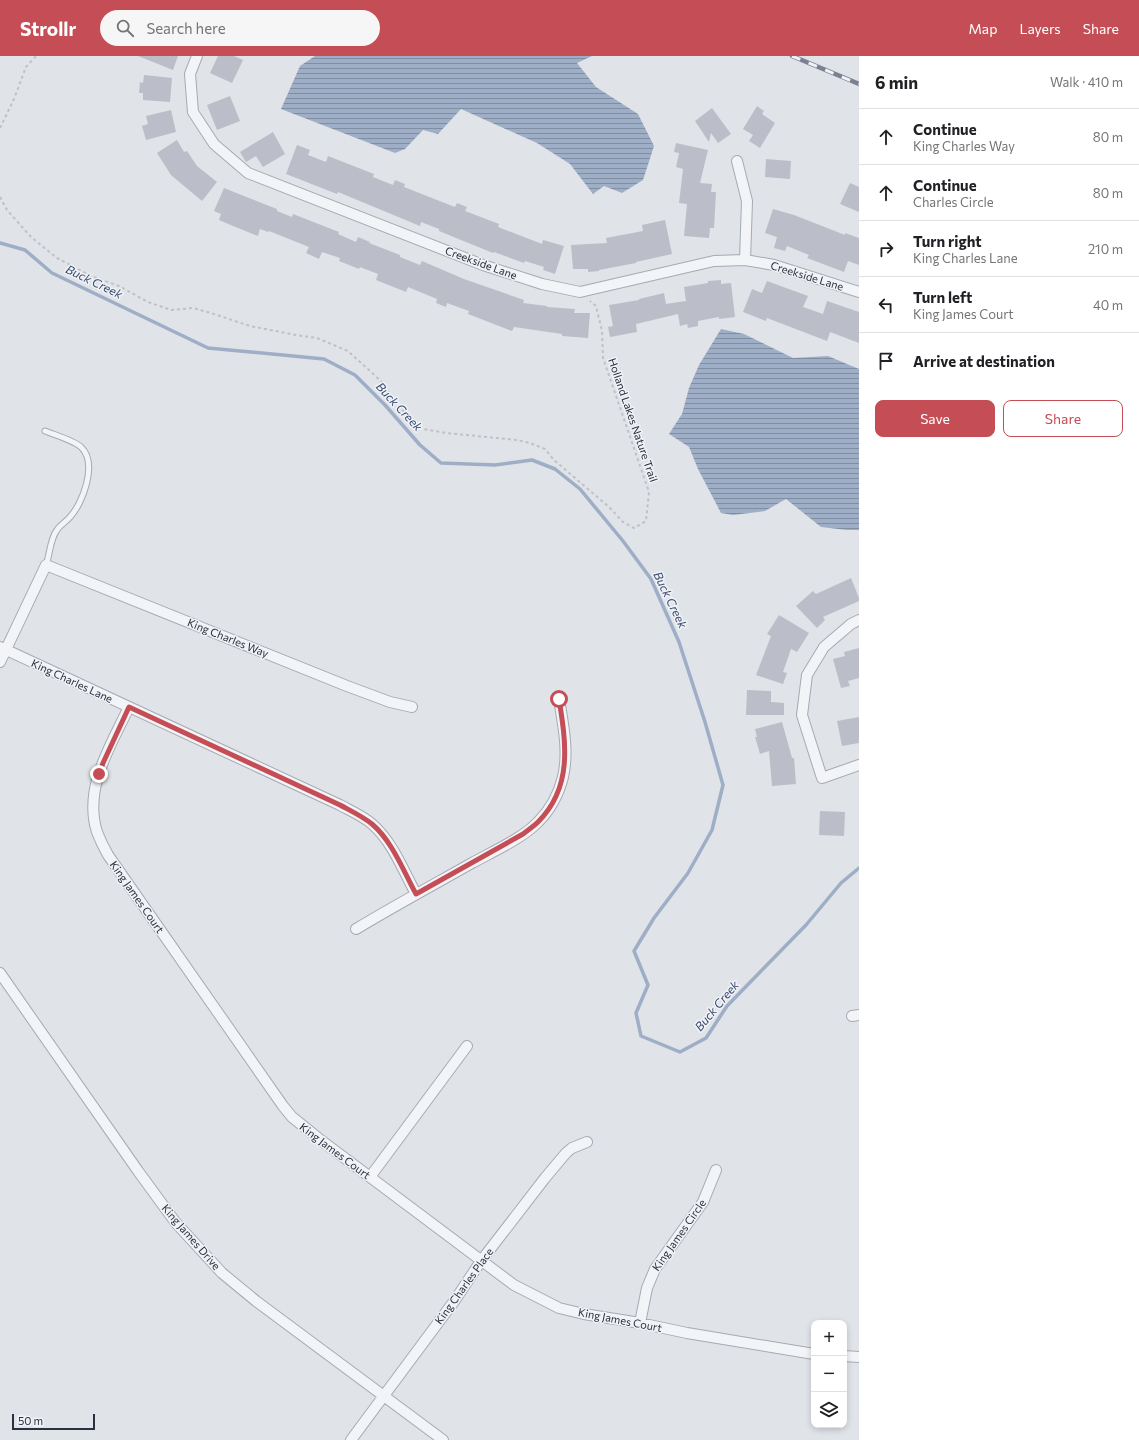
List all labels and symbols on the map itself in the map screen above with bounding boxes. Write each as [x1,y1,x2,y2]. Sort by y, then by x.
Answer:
street label: Creekside Lane [443,244,519,282]
street label: Creekside Lane [769,258,845,293]
water label: Buck Creek [64,261,125,301]
street label: Holland Lakes Nature Trail [606,356,661,484]
water label: Buck Creek [374,379,426,434]
water label: Buck Creek [651,569,691,631]
street label: King Charles Way [186,615,271,660]
street label: King Charles Lane [29,656,115,705]
route start [550,690,568,708]
route end [90,765,108,783]
street label: King James Court [107,858,167,936]
water label: Buck Creek [691,977,742,1033]
street label: King James Court [297,1120,374,1183]
street label: King James Circle [649,1196,709,1274]
street label: King James Drive [159,1201,224,1273]
street label: King Charles Place [432,1245,496,1326]
street label: King James Court [577,1305,664,1335]
scale bar [12,1412,95,1431]

